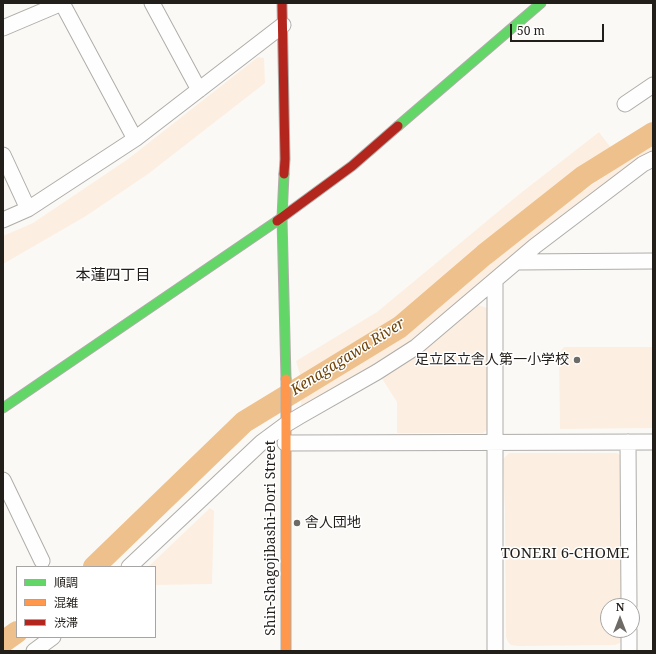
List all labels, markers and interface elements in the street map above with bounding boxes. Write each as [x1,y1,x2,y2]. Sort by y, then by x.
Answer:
scale bar [512,16,606,42]
text: 50 m [517,22,545,39]
district label: 本蓮四丁目 [76,267,150,285]
water label: Kenagagawa River [288,315,408,399]
place label: 足立区立舎人第一小学校 [415,352,569,368]
marker: 足立区立舎人第一小学校 [572,355,582,365]
street label: Shin-Shagojibashi-Dori Street [263,440,279,636]
place label: 舎人団地 [305,515,361,531]
marker: 舎人団地 [292,518,302,528]
district label: TONERI 6-CHOME [494,545,636,563]
legend [16,566,156,638]
text: 順調 [54,574,78,591]
text: 混雑 [54,594,78,611]
north arrow [600,598,640,638]
text: N [616,599,624,614]
text: 渋滞 [54,614,78,631]

